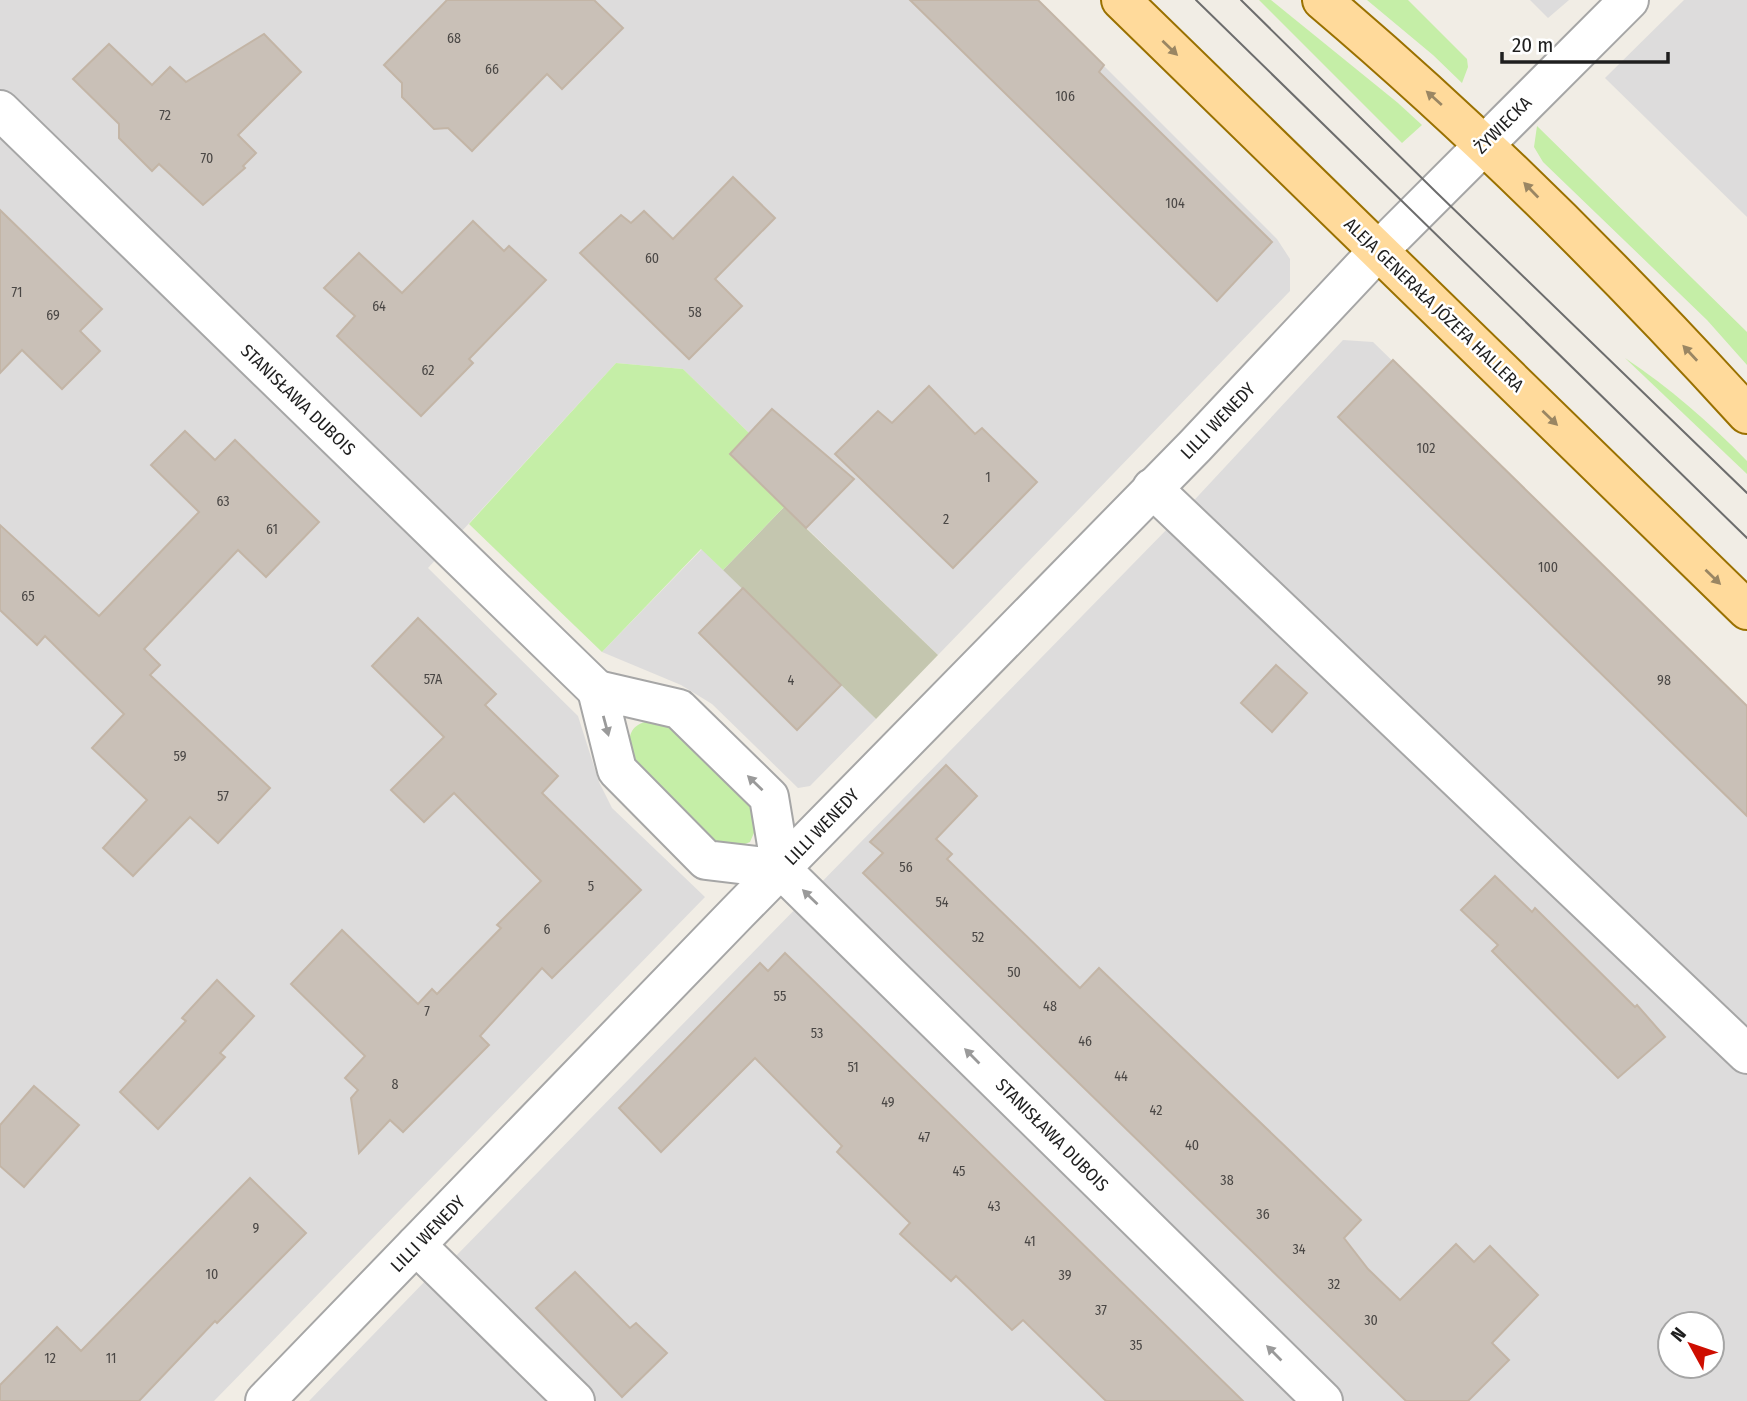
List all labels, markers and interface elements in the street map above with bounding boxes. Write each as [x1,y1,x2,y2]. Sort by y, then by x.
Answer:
scale bar [1502,21,1668,65]
house number: 68 [447,30,461,47]
text: 20 m [1512,32,1553,58]
one-way arrow [1161,39,1178,56]
house number: 66 [485,61,499,78]
house number: 106 [1055,88,1075,105]
one-way arrow [1425,90,1443,106]
street label: ŻYWIECKA [1470,91,1537,158]
house number: 72 [159,107,171,124]
house number: 70 [201,150,213,167]
one-way arrow [1523,182,1539,199]
house number: 104 [1165,195,1185,212]
street label: ALEJA GENERAŁA JÓZEFA HALLERA [1340,213,1529,397]
house number: 60 [645,250,659,267]
house number: 71 [12,284,22,301]
house number: 64 [372,298,386,315]
house number: 58 [688,304,702,321]
house number: 69 [46,307,60,324]
street label: STANISŁAWA DUBOIS [236,340,360,460]
one-way arrow [1682,344,1698,362]
house number: 62 [422,362,435,379]
street label: LILLI WENEDY [1176,378,1260,464]
one-way arrow [1541,410,1558,426]
house number: 102 [1417,440,1435,457]
house number: 1 [985,469,991,486]
house number: 63 [216,493,230,510]
house number: 2 [943,511,949,528]
house number: 61 [266,521,278,538]
house number: 100 [1538,559,1558,576]
one-way arrow [1705,569,1721,585]
house number: 65 [21,588,35,605]
house number: 57A [424,671,443,688]
house number: 4 [788,672,795,689]
house number: 98 [1657,672,1671,689]
one-way arrow [601,715,612,737]
house number: 59 [173,748,187,765]
one-way arrow [746,775,763,792]
street label: LILLI WENEDY [780,784,864,870]
house number: 57 [217,788,229,805]
house number: 56 [899,859,913,876]
house number: 5 [588,878,594,895]
one-way arrow [802,889,819,905]
house number: 54 [935,894,949,911]
house number: 6 [544,921,551,938]
house number: 52 [972,929,984,946]
house number: 50 [1007,964,1021,981]
house number: 55 [774,988,786,1005]
house number: 48 [1043,998,1057,1015]
house number: 7 [424,1003,430,1020]
house number: 53 [811,1025,823,1042]
house number: 46 [1078,1033,1092,1050]
one-way arrow [964,1048,981,1065]
house number: 51 [847,1059,859,1076]
house number: 44 [1114,1068,1128,1085]
street label: STANISŁAWA DUBOIS [991,1074,1113,1196]
house number: 8 [392,1076,399,1093]
house number: 49 [881,1094,895,1111]
house number: 42 [1150,1102,1162,1119]
house number: 47 [918,1129,930,1146]
house number: 40 [1185,1137,1199,1154]
house number: 45 [952,1163,966,1180]
house number: 38 [1220,1172,1234,1189]
street label: LILLI WENEDY [386,1191,470,1277]
house number: 43 [988,1198,1000,1215]
house number: 36 [1256,1206,1270,1223]
house number: 9 [253,1220,260,1237]
house number: 41 [1024,1233,1036,1250]
house number: 34 [1292,1241,1306,1258]
house number: 10 [206,1266,218,1283]
house number: 39 [1059,1267,1072,1284]
house number: 32 [1328,1276,1340,1293]
house number: 37 [1095,1302,1107,1319]
north arrow [1656,1310,1726,1380]
house number: 30 [1364,1312,1378,1329]
text: N [1666,1323,1691,1346]
house number: 35 [1130,1337,1142,1354]
one-way arrow [1266,1345,1283,1362]
house number: 12 [44,1350,56,1367]
house number: 11 [106,1350,116,1367]

